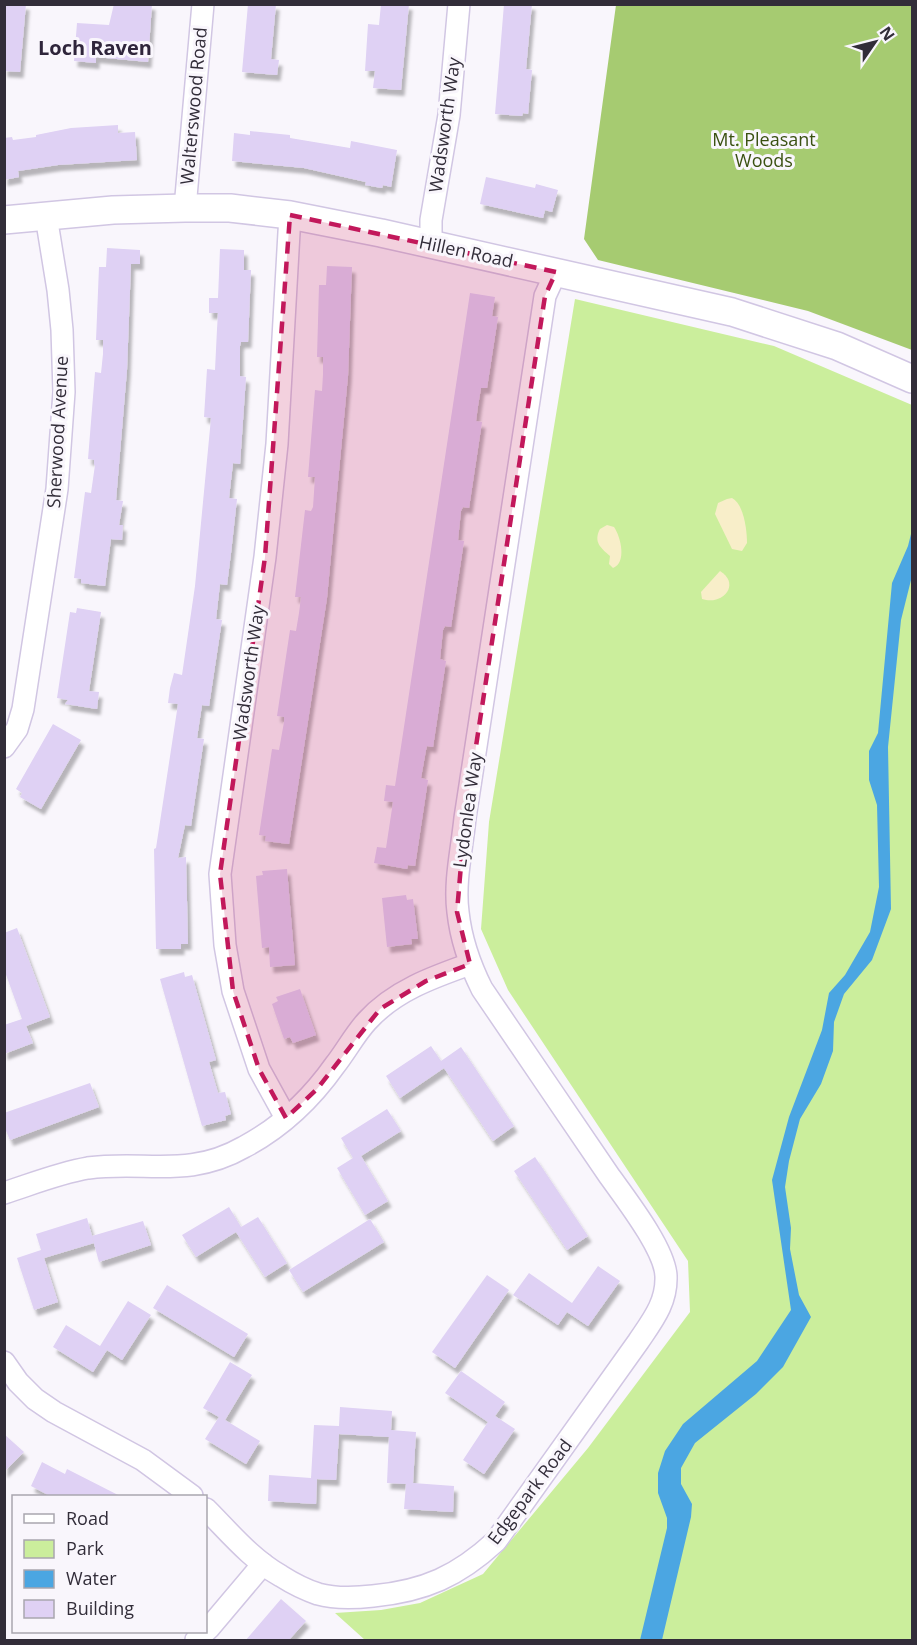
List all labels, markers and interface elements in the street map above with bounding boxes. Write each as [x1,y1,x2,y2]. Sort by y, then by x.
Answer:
north arrow [845,12,905,72]
text: N [875,22,900,45]
street label: Walterswood Road [174,26,212,186]
district label: Loch Raven [38,34,152,61]
street label: Wadsworth Way [423,55,466,194]
park label: Mt. Pleasant Woods [712,127,816,172]
street label: Hillen Road [417,229,516,273]
street label: Sherwood Avenue [41,355,73,509]
street label: Wadsworth Way [227,603,270,742]
street label: Lydonlea Way [447,750,487,869]
street label: Edgepark Road [482,1434,577,1549]
legend [12,1495,207,1633]
text: Road [66,1506,109,1530]
text: Park [66,1536,104,1560]
text: Water [66,1566,117,1590]
text: Building [66,1596,134,1620]

